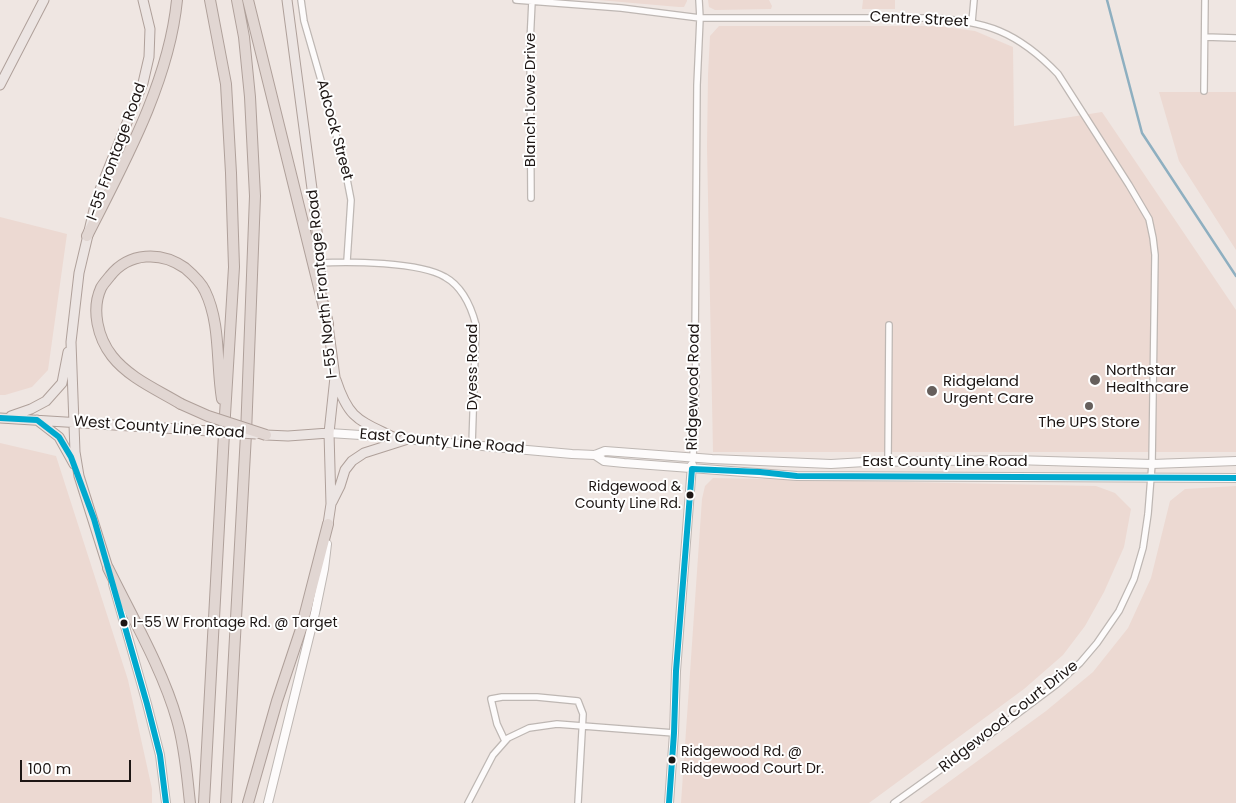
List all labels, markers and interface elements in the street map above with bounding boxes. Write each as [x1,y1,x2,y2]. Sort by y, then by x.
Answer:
street label: Centre Street [869,8,969,32]
street label: Blanch Lowe Drive [522,33,540,167]
street label: Adcock Street [312,78,356,182]
street label: I-55 Frontage Road [84,81,150,223]
street label: I-55 North Frontage Road [304,189,342,379]
street label: Dyess Road [464,323,482,411]
street label: Ridgewood Road [684,323,704,451]
place label: Northstar Healthcare [1106,362,1189,397]
place label: Ridgeland Urgent Care [943,373,1034,408]
marker: Northstar Healthcare [1088,373,1102,387]
marker: Ridgeland Urgent Care [925,384,939,398]
marker: The UPS Store [1083,400,1095,412]
street label: West County Line Road [73,413,245,443]
place label: The UPS Store [1038,414,1140,432]
street label: East County Line Road [359,426,525,458]
street label: East County Line Road [862,453,1028,471]
place label: Ridgewood & County Line Rd. [575,479,681,512]
marker: Ridgewood & County Line Rd. [685,490,695,500]
place label: I-55 W Frontage Rd. @ Target [133,615,338,631]
marker: I-55 W Frontage Rd. @ Target [119,618,129,628]
street label: Ridgewood Court Drive [936,657,1082,777]
place label: Ridgewood Rd. @ Ridgewood Court Dr. [681,744,824,776]
scale bar [22,750,134,782]
marker: Ridgewood Rd. @ Ridgewood Court Dr. [667,755,677,765]
text: 100 m [28,758,71,779]

